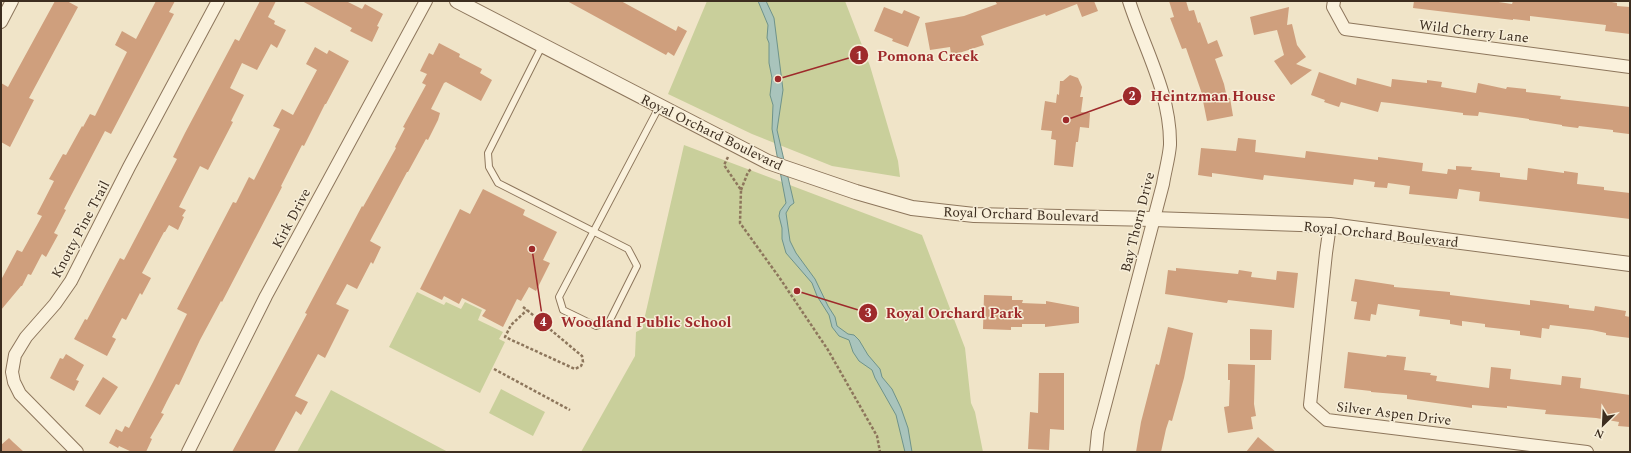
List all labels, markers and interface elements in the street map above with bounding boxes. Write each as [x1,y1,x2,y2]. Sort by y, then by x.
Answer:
street label: Wild Cherry Lane [1418,14,1530,49]
callout: Pomona Creek [849,42,987,69]
text: Pomona Creek [877,45,979,68]
text: 1 [856,47,862,66]
callout: Heintzman House [1122,83,1284,110]
text: Heintzman House [1150,85,1276,108]
text: 2 [1129,87,1136,106]
street label: Royal Orchard Boulevard [637,89,787,176]
street label: Bay Thorn Drive [1115,169,1160,275]
street label: Knotty Pine Trail [46,177,115,282]
street label: Kirk Drive [267,184,316,252]
street label: Royal Orchard Boulevard [943,201,1099,228]
street label: Royal Orchard Boulevard [1302,216,1460,253]
callout: Royal Orchard Park [858,300,1030,327]
text: Royal Orchard Park [886,302,1023,325]
text: 3 [865,304,872,323]
callout: Woodland Public School [533,308,739,335]
text: Woodland Public School [561,311,731,334]
text: 4 [540,313,547,332]
street label: Silver Aspen Drive [1335,396,1453,431]
north arrow [1583,405,1623,445]
text: N [1592,424,1607,443]

